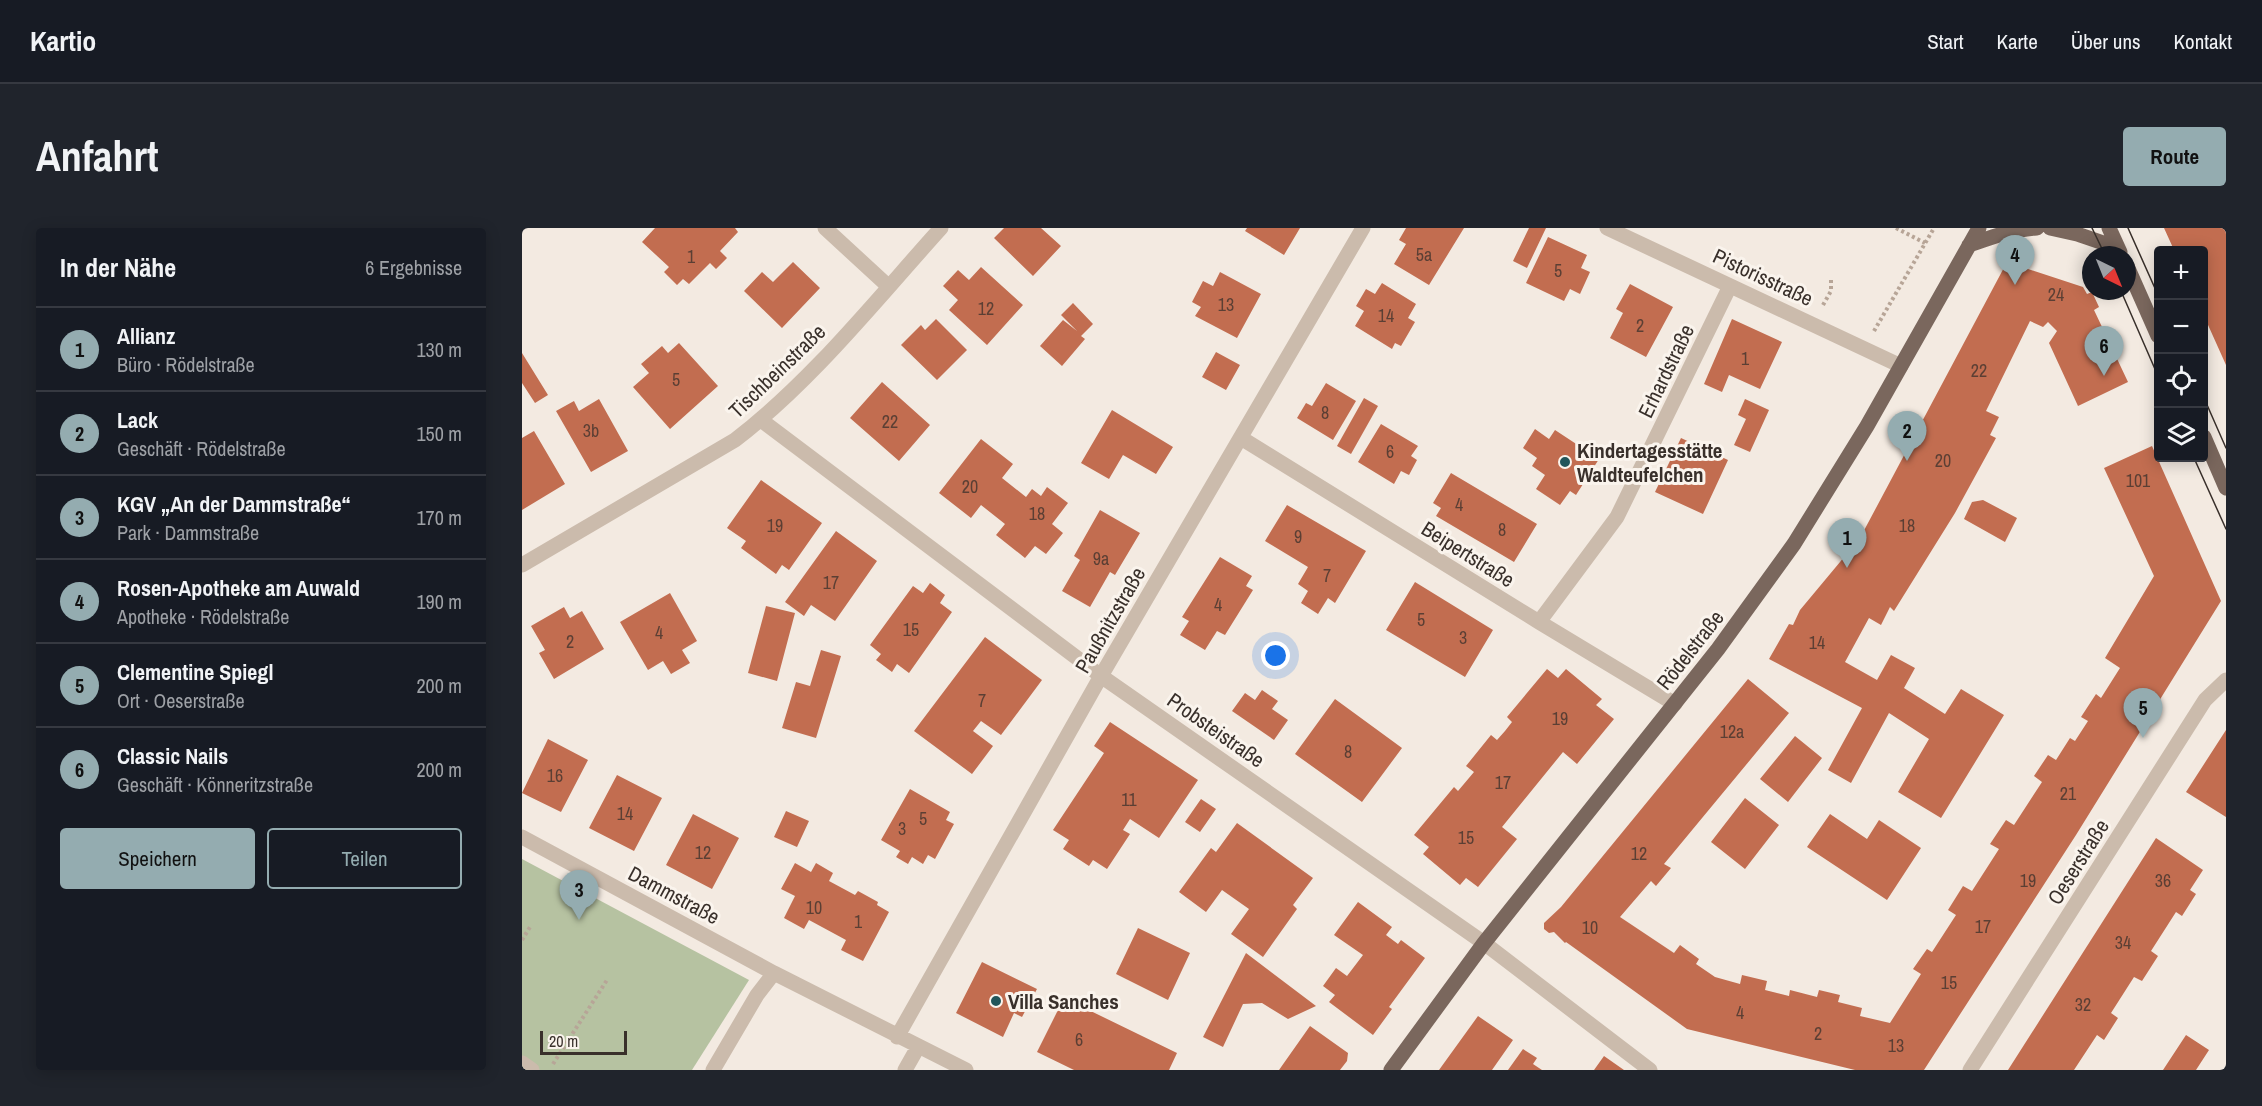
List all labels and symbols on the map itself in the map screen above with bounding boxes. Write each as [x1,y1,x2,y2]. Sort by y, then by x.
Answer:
pin: 4 [1996,236,2034,285]
street label: Pistorisstraße [1708,241,1818,313]
house number: 5a [1416,242,1432,267]
house number: 1 [687,244,696,269]
north arrow [2082,246,2136,300]
house number: 5 [1554,258,1562,283]
house number: 24 [2048,282,2064,307]
house number: 13 [1218,292,1234,317]
house number: 12 [978,296,994,321]
house number: 14 [1378,303,1394,328]
house number: 2 [1636,313,1644,338]
street label: Tischbeinstraße [722,317,832,425]
street label: Erhardstraße [1631,319,1701,423]
pin: 6 [2084,326,2124,376]
house number: 1 [1741,346,1750,371]
house number: 22 [1971,358,1987,383]
house number: 5 [672,367,680,392]
house number: 8 [1321,400,1329,425]
house number: 22 [882,409,898,434]
pin: 2 [1888,412,1926,461]
house number: 3b [583,418,599,443]
place label: Kindertagesstätte Waldteufelchen [1577,436,1722,489]
house number: 6 [1386,439,1394,464]
house number: 20 [1935,448,1951,473]
marker: Kindertagesstätte Waldteufelchen [1558,455,1572,469]
house number: 101 [2126,468,2151,493]
house number: 20 [962,474,978,499]
house number: 4 [1455,492,1463,517]
house number: 18 [1029,501,1045,526]
house number: 19 [767,513,783,538]
house number: 18 [1899,513,1915,538]
street label: Beipertstraße [1416,514,1520,594]
house number: 8 [1498,517,1506,542]
pin: 1 [1828,518,1866,568]
house number: 9 [1294,524,1302,549]
house number: 9a [1093,546,1109,571]
street label: Paußnitzstraße [1068,562,1152,678]
house number: 7 [1323,563,1331,588]
house number: 17 [823,570,839,595]
house number: 4 [1214,592,1222,617]
street label: Rödelstraße [1650,604,1730,696]
house number: 5 [1417,607,1425,632]
house number: 15 [903,617,919,642]
house number: 4 [655,620,663,645]
house number: 3 [1459,625,1467,650]
house number: 2 [566,629,574,654]
house number: 14 [1809,630,1825,655]
your location [1261,641,1290,670]
street label: Probsteistraße [1161,686,1271,774]
house number: 7 [978,688,986,713]
pin: 5 [2124,688,2162,738]
house number: 19 [1552,706,1568,731]
house number: 12a [1720,719,1744,744]
house number: 8 [1344,739,1352,764]
house number: 16 [547,763,563,788]
house number: 17 [1495,770,1511,795]
house number: 21 [2060,781,2077,806]
house number: 11 [1121,787,1137,812]
house number: 14 [617,801,633,826]
house number: 5 [919,806,927,831]
street label: Oeserstraße [2040,814,2116,910]
house number: 3 [898,816,906,841]
house number: 15 [1458,825,1474,850]
house number: 12 [695,840,711,865]
house number: 12 [1631,841,1647,866]
street label: Dammstraße [623,859,725,931]
house number: 19 [2020,868,2036,893]
house number: 36 [2155,868,2171,893]
pin: 3 [560,870,598,920]
house number: 10 [806,895,822,920]
house number: 1 [854,909,863,934]
house number: 17 [1975,914,1991,939]
house number: 10 [1582,915,1598,940]
house number: 34 [2115,930,2131,955]
house number: 15 [1941,970,1957,995]
place label: Villa Sanches [1008,987,1119,1016]
house number: 32 [2075,992,2091,1017]
marker: Villa Sanches [989,994,1003,1008]
house number: 4 [1736,1000,1744,1025]
house number: 2 [1814,1021,1822,1046]
house number: 6 [1075,1027,1083,1052]
scale bar [540,1028,627,1056]
house number: 13 [1888,1033,1904,1058]

